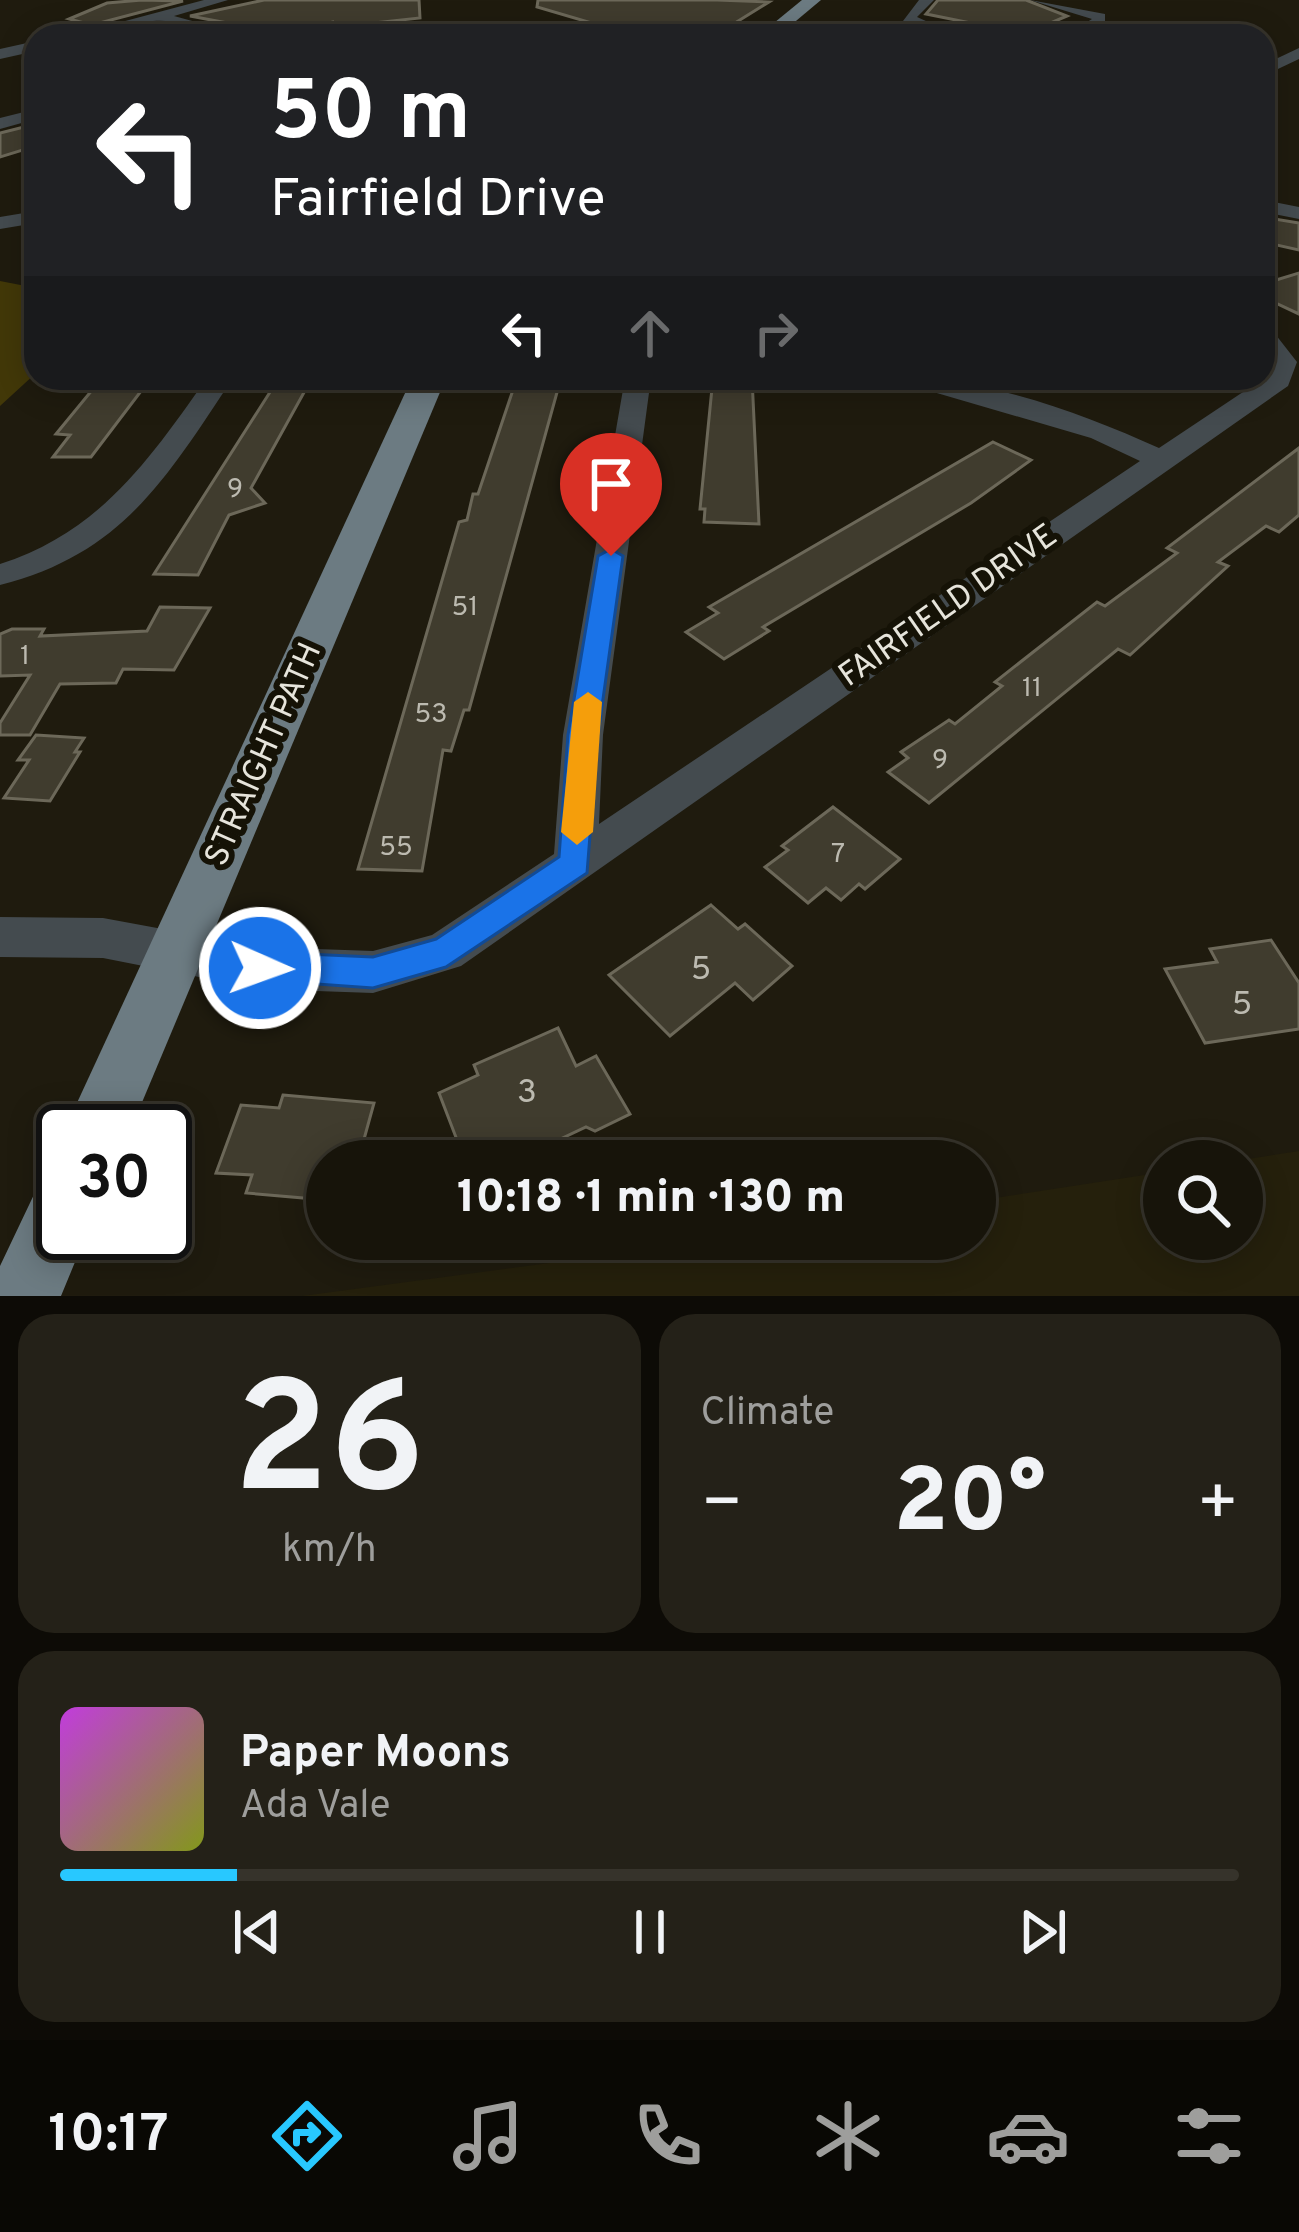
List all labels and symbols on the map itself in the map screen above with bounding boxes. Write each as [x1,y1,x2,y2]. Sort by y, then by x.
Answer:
pin [560,433,662,556]
house number: 9 [227,473,243,507]
street label: FAIRFIELD DRIVE [832,516,1066,698]
house number: 51 [452,591,478,625]
street label: STRAIGHT PATH [197,637,333,873]
house number: 1 [20,640,30,674]
house number: 11 [1022,672,1042,706]
house number: 53 [414,698,448,732]
house number: 9 [932,744,948,778]
house number: 55 [379,831,413,865]
house number: 7 [831,838,845,872]
position arrow [197,905,323,1031]
house number: 5 [691,950,711,992]
house number: 5 [1232,985,1252,1027]
house number: 3 [517,1073,537,1115]
speed limit sign: 30 [36,1104,192,1260]

